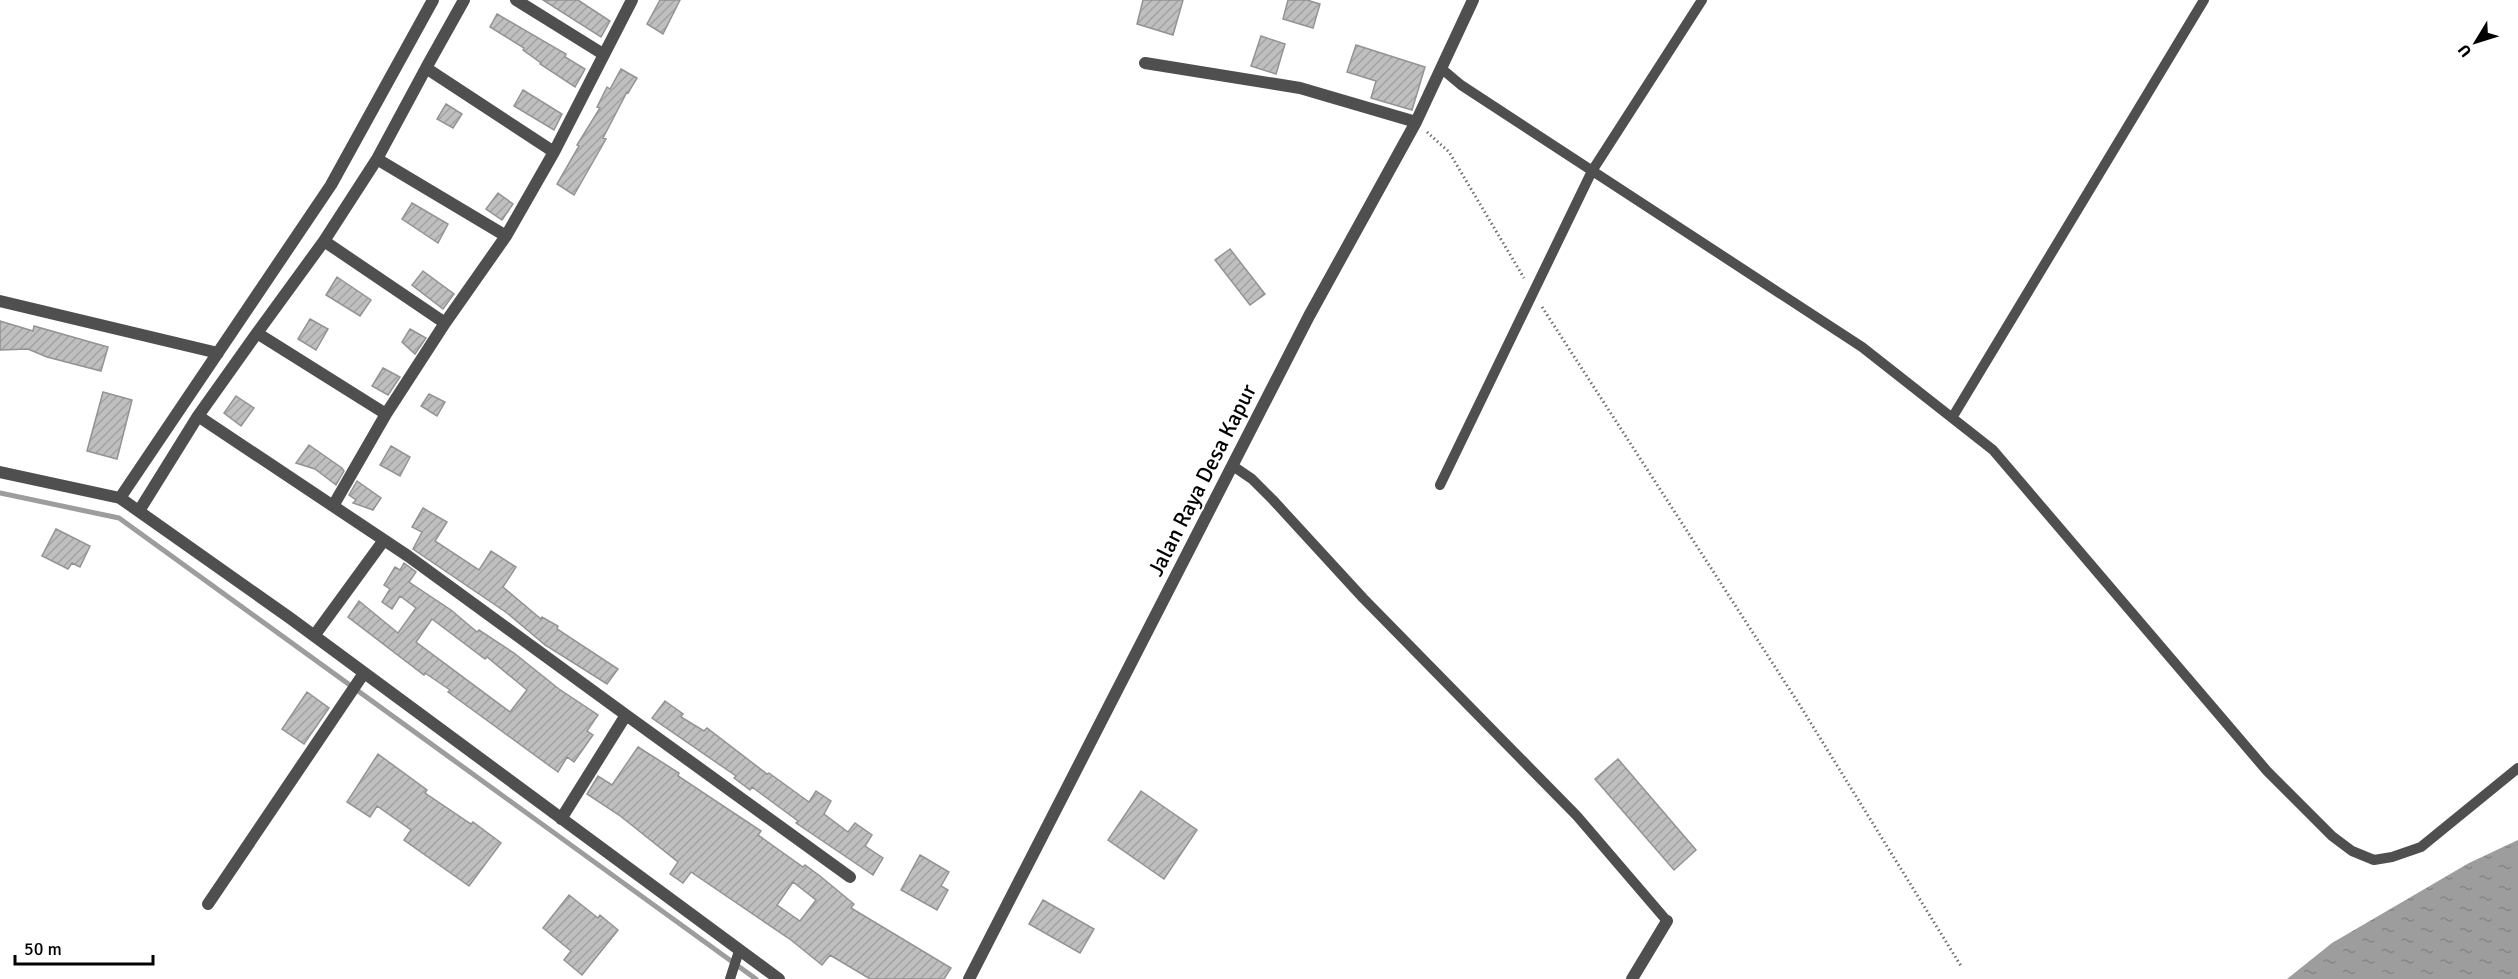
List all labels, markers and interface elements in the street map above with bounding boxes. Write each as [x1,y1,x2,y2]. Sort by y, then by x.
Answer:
north arrow [2446,12,2506,72]
text: U [2454,40,2476,61]
street label: Jalan Raya Desa Kapur [1142,380,1262,580]
scale bar [15,928,153,966]
text: 50 m [24,938,62,960]

